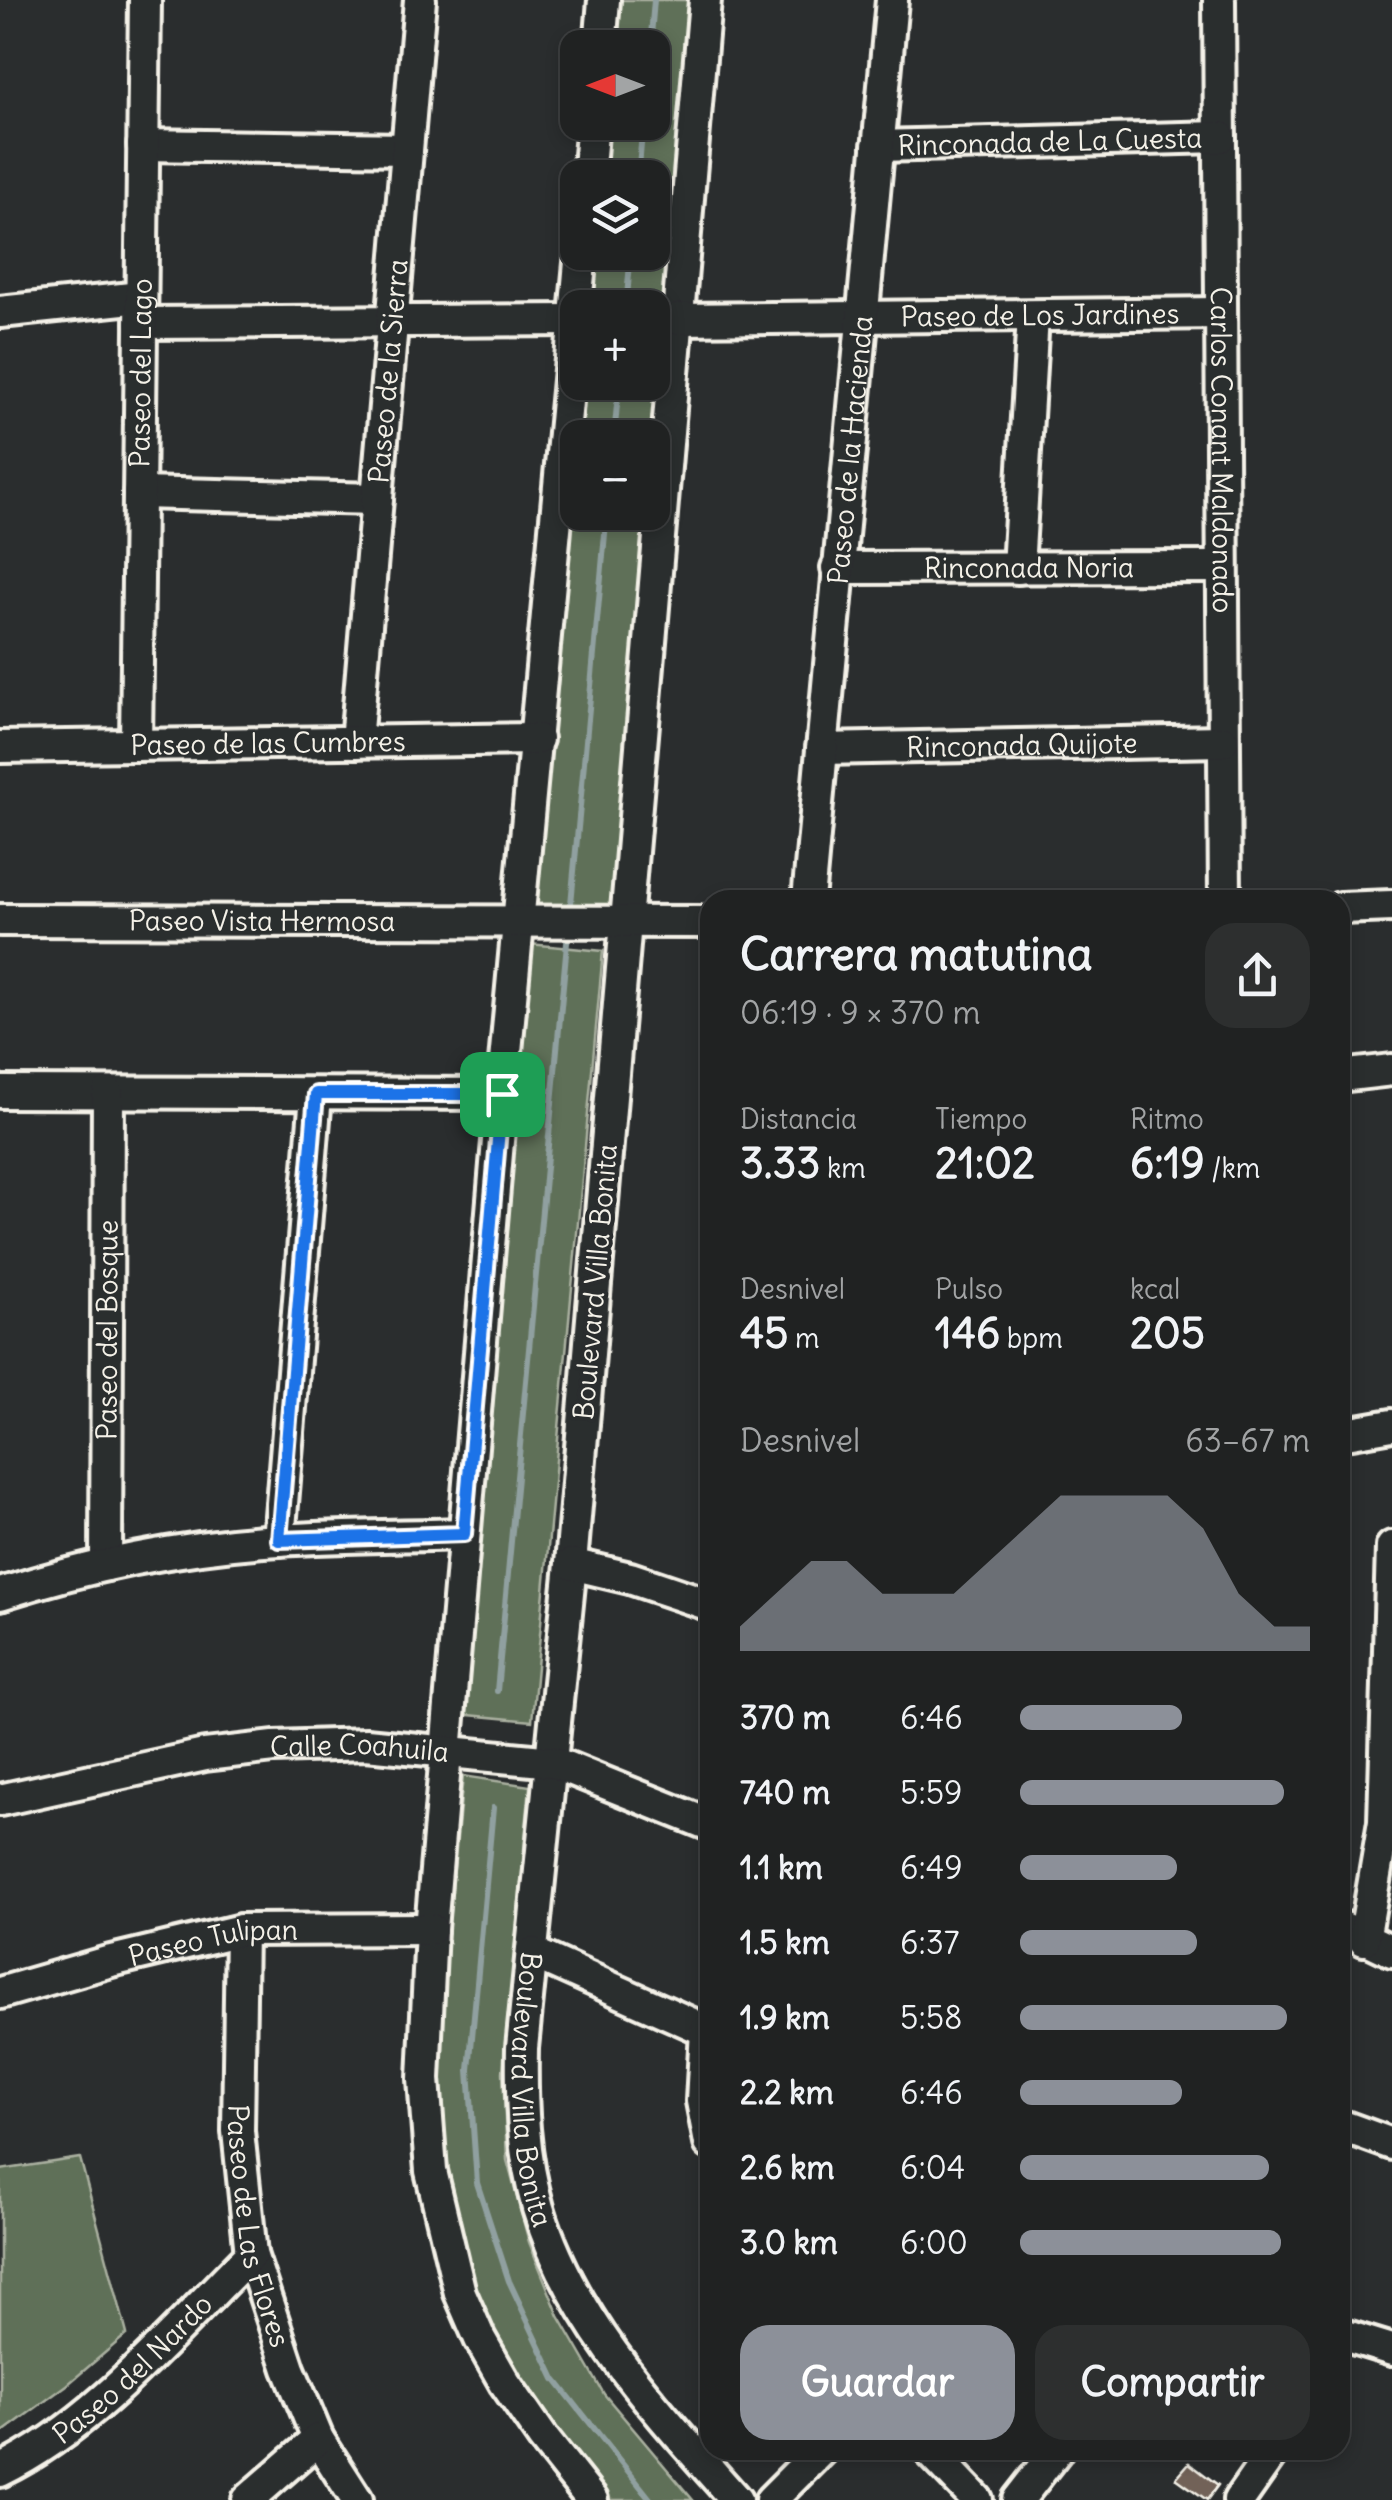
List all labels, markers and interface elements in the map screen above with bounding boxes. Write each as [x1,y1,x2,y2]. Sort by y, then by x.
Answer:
north arrow [560,30,670,140]
map controls [560,30,670,530]
street label: Rinconada de La Cuesta [897,119,1203,163]
button: layers [560,160,670,270]
street label: Paseo de la Sierra [360,258,416,485]
street label: Paseo del Lago [121,278,160,468]
street label: Carlos Conant Maldonado [1203,287,1241,613]
button: + [560,290,670,400]
street label: Paseo de Los Jardines [900,295,1180,335]
street label: Paseo de la Hacienda [820,314,880,586]
button: − [560,420,670,530]
street label: Rinconada Noria [924,549,1134,586]
street label: Paseo de las Cumbres [130,723,406,763]
street label: Rinconada Quijote [906,725,1138,765]
street label: Paseo Vista Hermosa [129,902,395,939]
button: share [1205,923,1310,1028]
text: Carrera matutina [740,926,1092,982]
text: 06:19 · 9 × 370 m [740,992,981,1033]
pin [460,1052,545,1137]
icon: arrive [475,1067,530,1122]
text: Distancia [740,1101,857,1137]
text: Tiempo [935,1101,1027,1137]
text: Ritmo [1130,1101,1204,1137]
text: 3.33 [740,1137,820,1189]
text: 21:02 [935,1137,1035,1189]
text: 6:19 [1130,1137,1205,1189]
street label: Boulevard Villa Bonita [565,1143,625,1421]
text: km [820,1150,866,1186]
text: /km [1205,1150,1260,1186]
street label: Paseo del Bosque [89,1220,125,1440]
text: Desnivel [740,1271,845,1307]
text: Pulso [935,1271,1003,1307]
text: kcal [1130,1271,1180,1307]
text: 45 [740,1307,788,1359]
text: 146 [935,1307,1000,1359]
text: 205 [1130,1307,1205,1359]
text: m [788,1320,820,1356]
text: bpm [1000,1320,1063,1356]
text: Desnivel [740,1420,860,1461]
text: 63–67 m [1185,1420,1310,1461]
text: 370 m [740,1697,831,1738]
text: 6:46 [900,1697,963,1738]
street label: Calle Coahuila [269,1726,451,1770]
text: 740 m [740,1772,830,1813]
text: 5:59 [900,1772,962,1813]
text: 1.1 km [740,1847,823,1888]
text: 6:49 [900,1847,963,1888]
street label: Paseo Tulipan [125,1912,298,1974]
text: 1.5 km [740,1922,830,1963]
text: 6:37 [900,1922,960,1963]
street label: Boulevard Villa Bonita [504,1950,561,2231]
text: 1.9 km [740,1997,830,2038]
text: 5:58 [900,1997,962,2038]
text: 2.2 km [740,2072,834,2113]
text: 6:46 [900,2072,963,2113]
street label: Paseo de Las Flores [220,2104,299,2352]
text: 2.6 km [740,2147,835,2188]
text: 6:04 [900,2147,965,2188]
text: 3.0 km [740,2222,838,2263]
text: 6:00 [900,2222,968,2263]
street label: Paseo del Nardo [45,2286,220,2452]
button: Guardar [740,2325,1015,2440]
button: Compartir [1035,2325,1310,2440]

